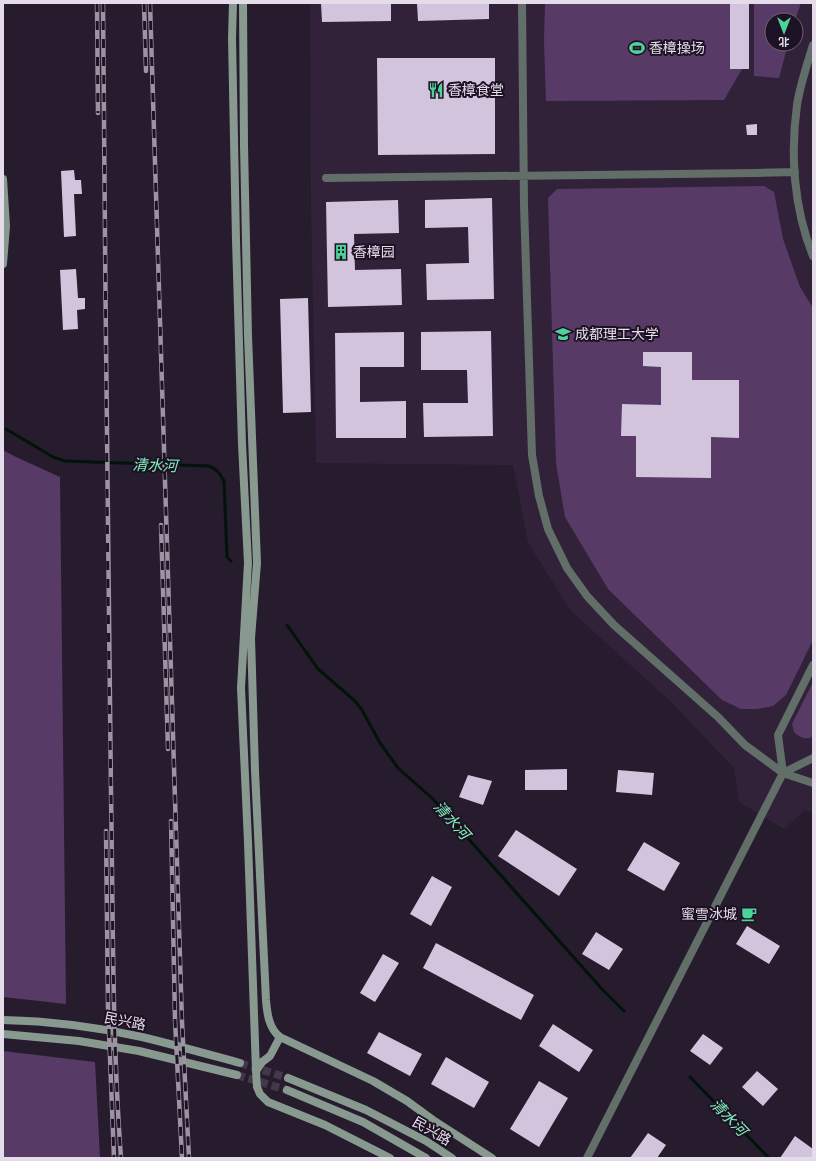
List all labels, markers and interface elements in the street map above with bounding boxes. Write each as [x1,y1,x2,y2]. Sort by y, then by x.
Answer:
north arrow [764,12,804,52]
text: 北 [779,35,790,49]
sports icon: 香樟操场 [628,39,646,57]
place label: 香樟操场 [649,39,705,57]
restaurant icon: 香樟食堂 [427,81,445,99]
place label: 香樟食堂 [448,81,504,99]
building icon: 香樟园 [332,243,350,261]
place label: 香樟园 [353,243,395,261]
school or university icon: 成都理工大学 [554,325,572,343]
place label: 成都理工大学 [575,325,659,343]
water label: 清水河 [132,455,181,475]
water label: 清水河 [430,797,476,845]
place label: 蜜雪冰城 [681,905,737,923]
cafe icon: 蜜雪冰城 [740,905,758,923]
street label: 民兴路 [103,1008,147,1034]
water label: 清水河 [707,1094,754,1142]
street label: 民兴路 [409,1113,455,1149]

